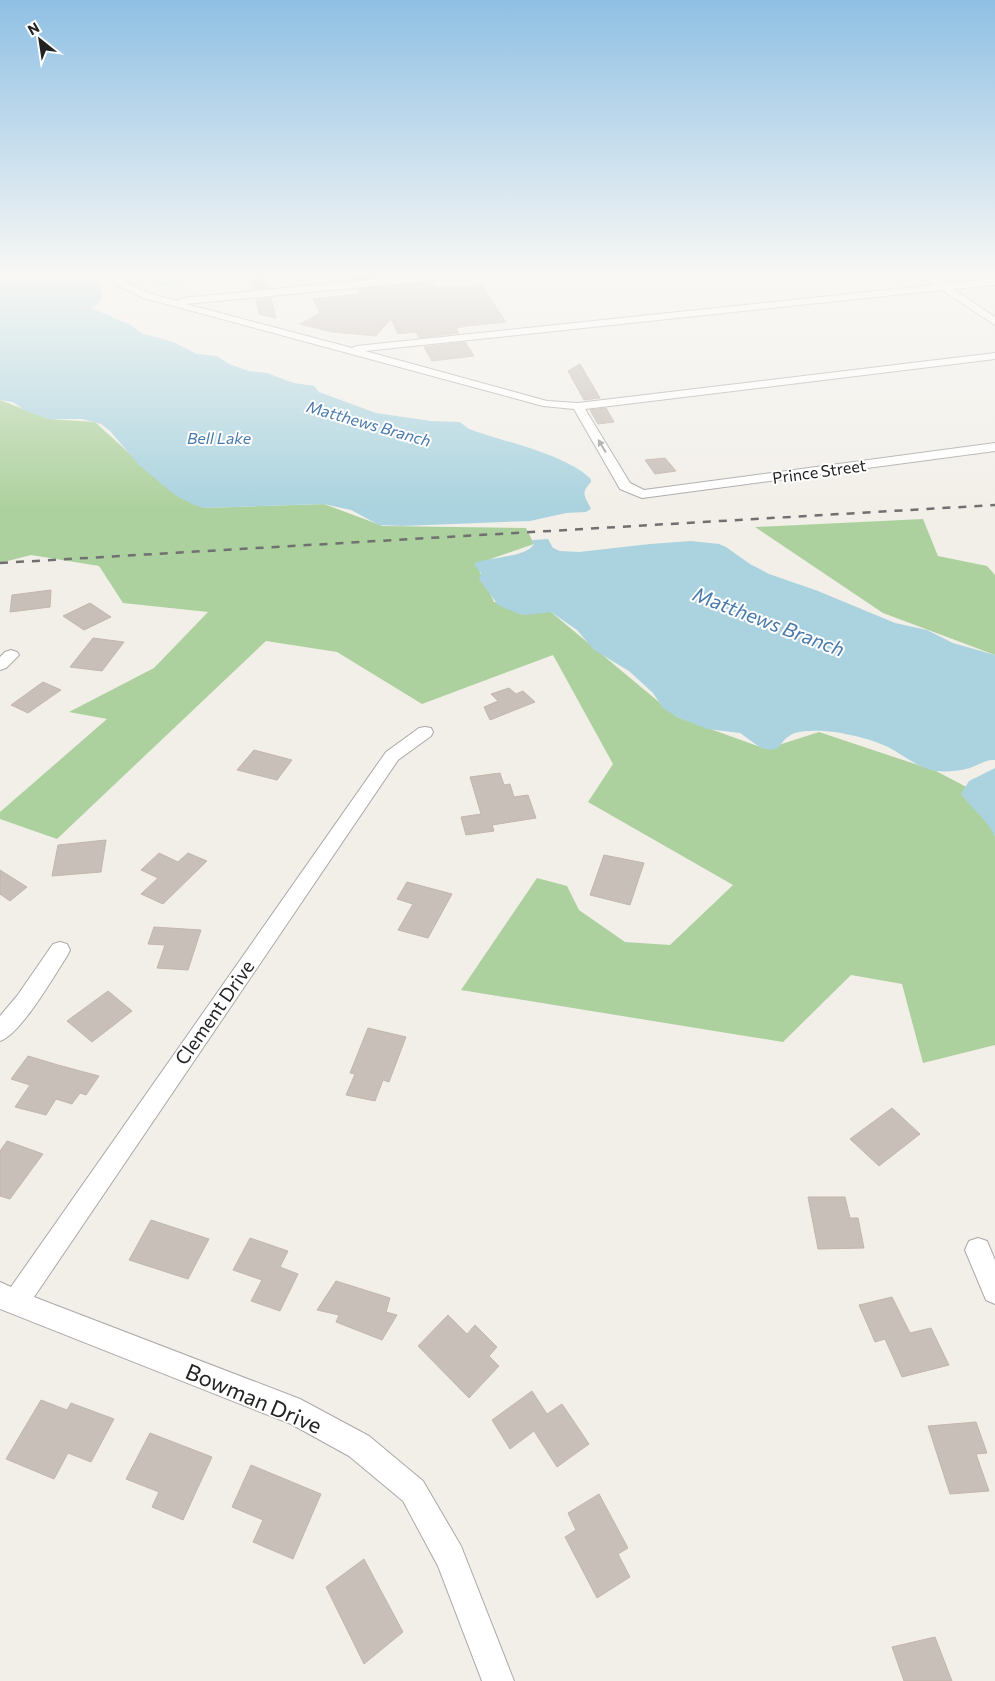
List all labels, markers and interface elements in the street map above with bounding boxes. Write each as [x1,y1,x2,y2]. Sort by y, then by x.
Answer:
north arrow [15,15,65,65]
text: N [24,18,42,38]
water label: Matthews Branch [305,396,433,450]
water label: Bell Lake [187,428,252,447]
one-way arrow [597,439,606,452]
street label: Prince Street [771,455,867,487]
water label: Matthews Branch [690,581,848,661]
street label: Clement Drive [169,955,259,1069]
street label: Bowman Drive [182,1357,326,1439]

